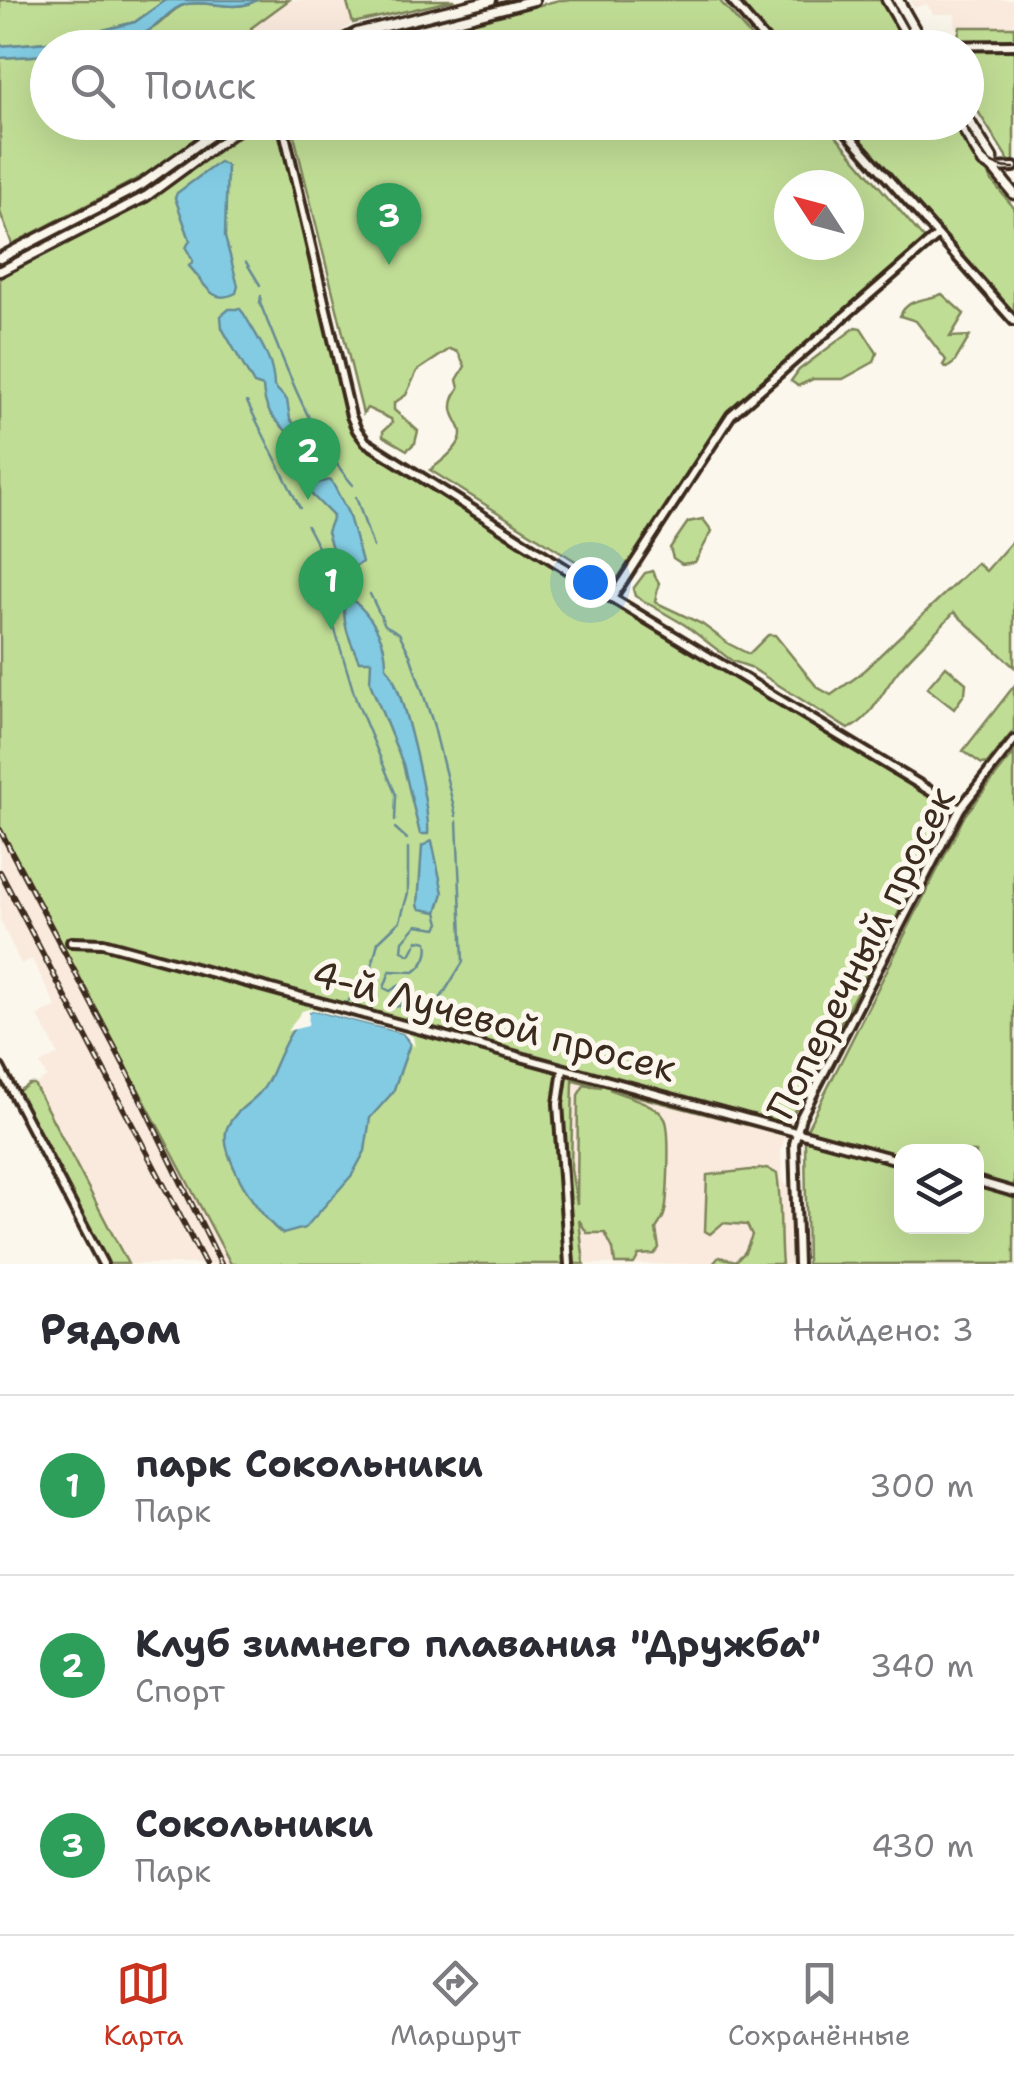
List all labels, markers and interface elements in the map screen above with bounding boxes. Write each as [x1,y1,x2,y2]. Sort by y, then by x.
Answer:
search box [30,30,984,140]
icon: search [65,58,120,113]
text: Поиск [145,60,256,111]
north arrow [774,170,864,260]
pin: 3 [356,182,422,265]
pin: 2 [276,418,340,500]
pin: 1 [298,548,364,630]
your location [565,557,616,608]
street label: Поперечный просек [754,777,967,1128]
street label: 4-й Лучевой просек [306,947,682,1094]
map controls [894,1144,984,1234]
button: layers [894,1144,984,1234]
text: Рядом [40,1301,181,1357]
text: Найдено: 3 [793,1308,974,1351]
text: парк Сокольники [135,1438,483,1489]
text: 1 [65,1464,80,1507]
text: 300 m [869,1464,974,1507]
text: Парк [135,1489,211,1532]
text: Клуб зимнего плавания "Дружба" [135,1618,821,1669]
text: 2 [61,1644,84,1687]
text: 340 m [870,1644,974,1687]
text: Спорт [135,1669,225,1712]
text: Сокольники [135,1798,373,1849]
text: 3 [61,1824,84,1867]
text: 430 m [871,1824,974,1867]
text: Парк [135,1849,211,1892]
tab: Карта [103,1956,184,2054]
tab: Маршрут [390,1956,521,2054]
tab: Сохранённые [728,1956,911,2054]

